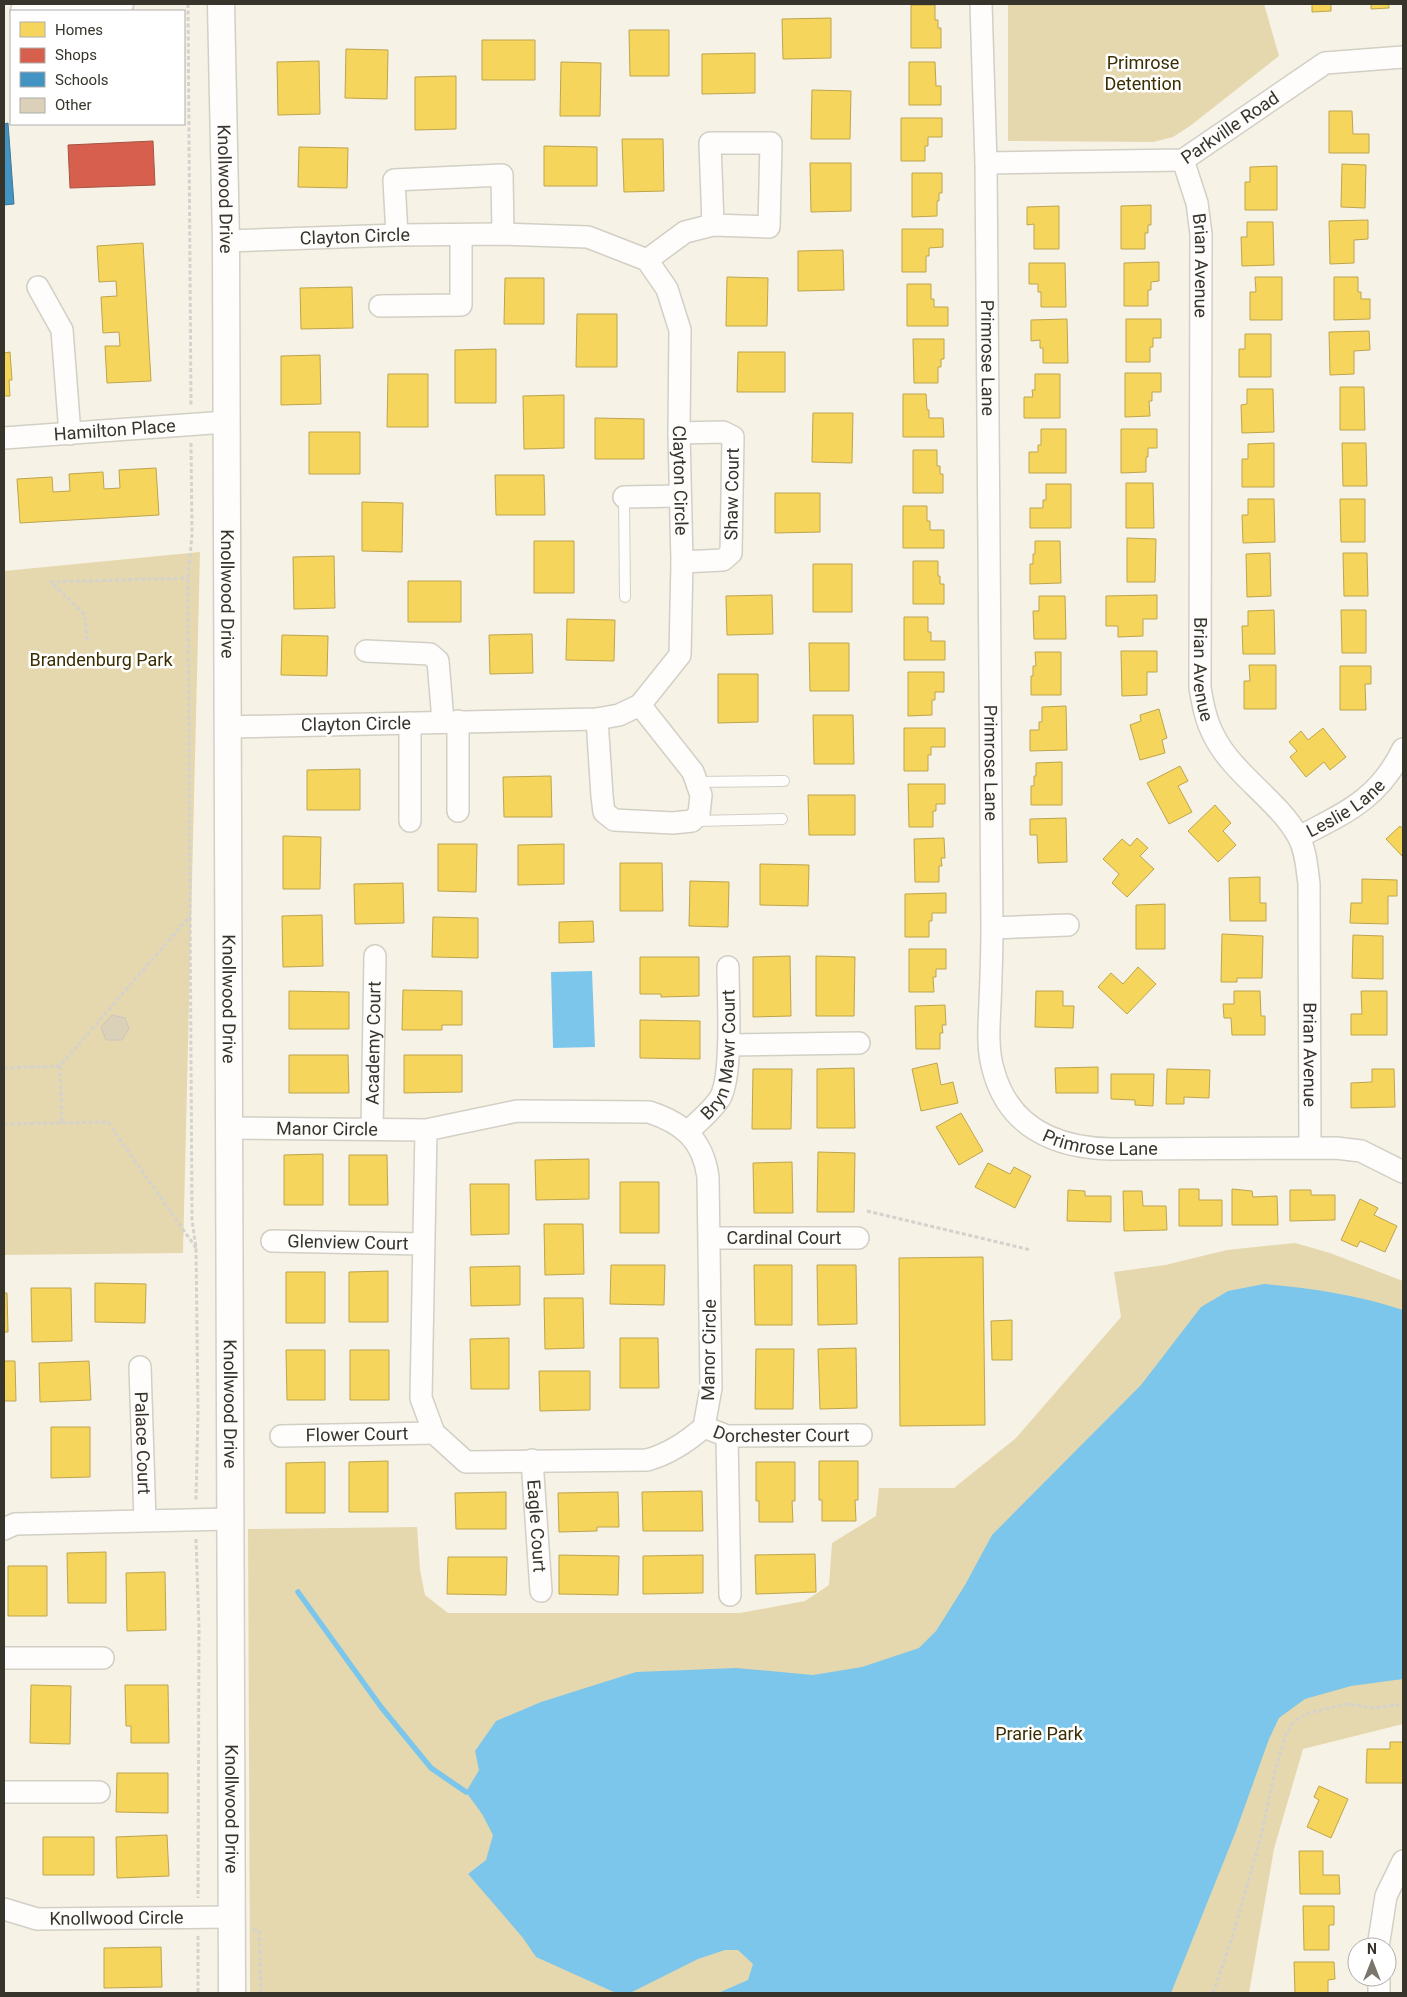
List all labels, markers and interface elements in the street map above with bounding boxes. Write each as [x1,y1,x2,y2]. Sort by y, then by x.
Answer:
legend [10,10,185,125]
text: Homes [55,21,103,39]
text: Shops [55,46,97,64]
park label: Primrose Detention [1104,52,1182,94]
text: Schools [55,71,109,89]
street label: Parkville Road [1177,87,1283,168]
text: Other [55,96,92,114]
street label: Knollwood Drive [214,124,237,254]
street label: Brian Avenue [1188,212,1212,318]
street label: Clayton Circle [300,224,410,248]
street label: Primrose Lane [977,300,999,416]
street label: Hamilton Place [53,415,176,444]
street label: Clayton Circle [669,425,692,536]
street label: Shaw Court [720,447,743,541]
street label: Knollwood Drive [217,529,238,659]
street label: Brian Avenue [1190,617,1218,724]
park label: Brandenburg Park [29,649,173,670]
street label: Primrose Lane [980,705,1002,821]
street label: Clayton Circle [301,712,411,735]
street label: Leslie Lane [1303,775,1389,841]
street label: Knollwood Drive [218,934,240,1064]
street label: Academy Court [361,981,385,1105]
street label: Bryn Mawr Court [696,989,739,1124]
street label: Brian Avenue [1299,1002,1321,1107]
street label: Manor Circle [276,1117,378,1140]
street label: Primrose Lane [1040,1124,1158,1159]
street label: Cardinal Court [727,1227,842,1248]
street label: Glenview Court [287,1230,409,1254]
street label: Manor Circle [697,1299,720,1401]
street label: Knollwood Drive [220,1339,241,1469]
street label: Palace Court [131,1391,155,1495]
street label: Dorchester Court [710,1421,850,1446]
street label: Flower Court [305,1423,409,1446]
street label: Eagle Court [523,1479,551,1573]
park label: Prarie Park [995,1723,1084,1744]
street label: Knollwood Drive [221,1744,243,1874]
street label: Knollwood Circle [49,1906,184,1929]
north arrow [1347,1937,1397,1987]
text: N [1367,1941,1377,1957]

